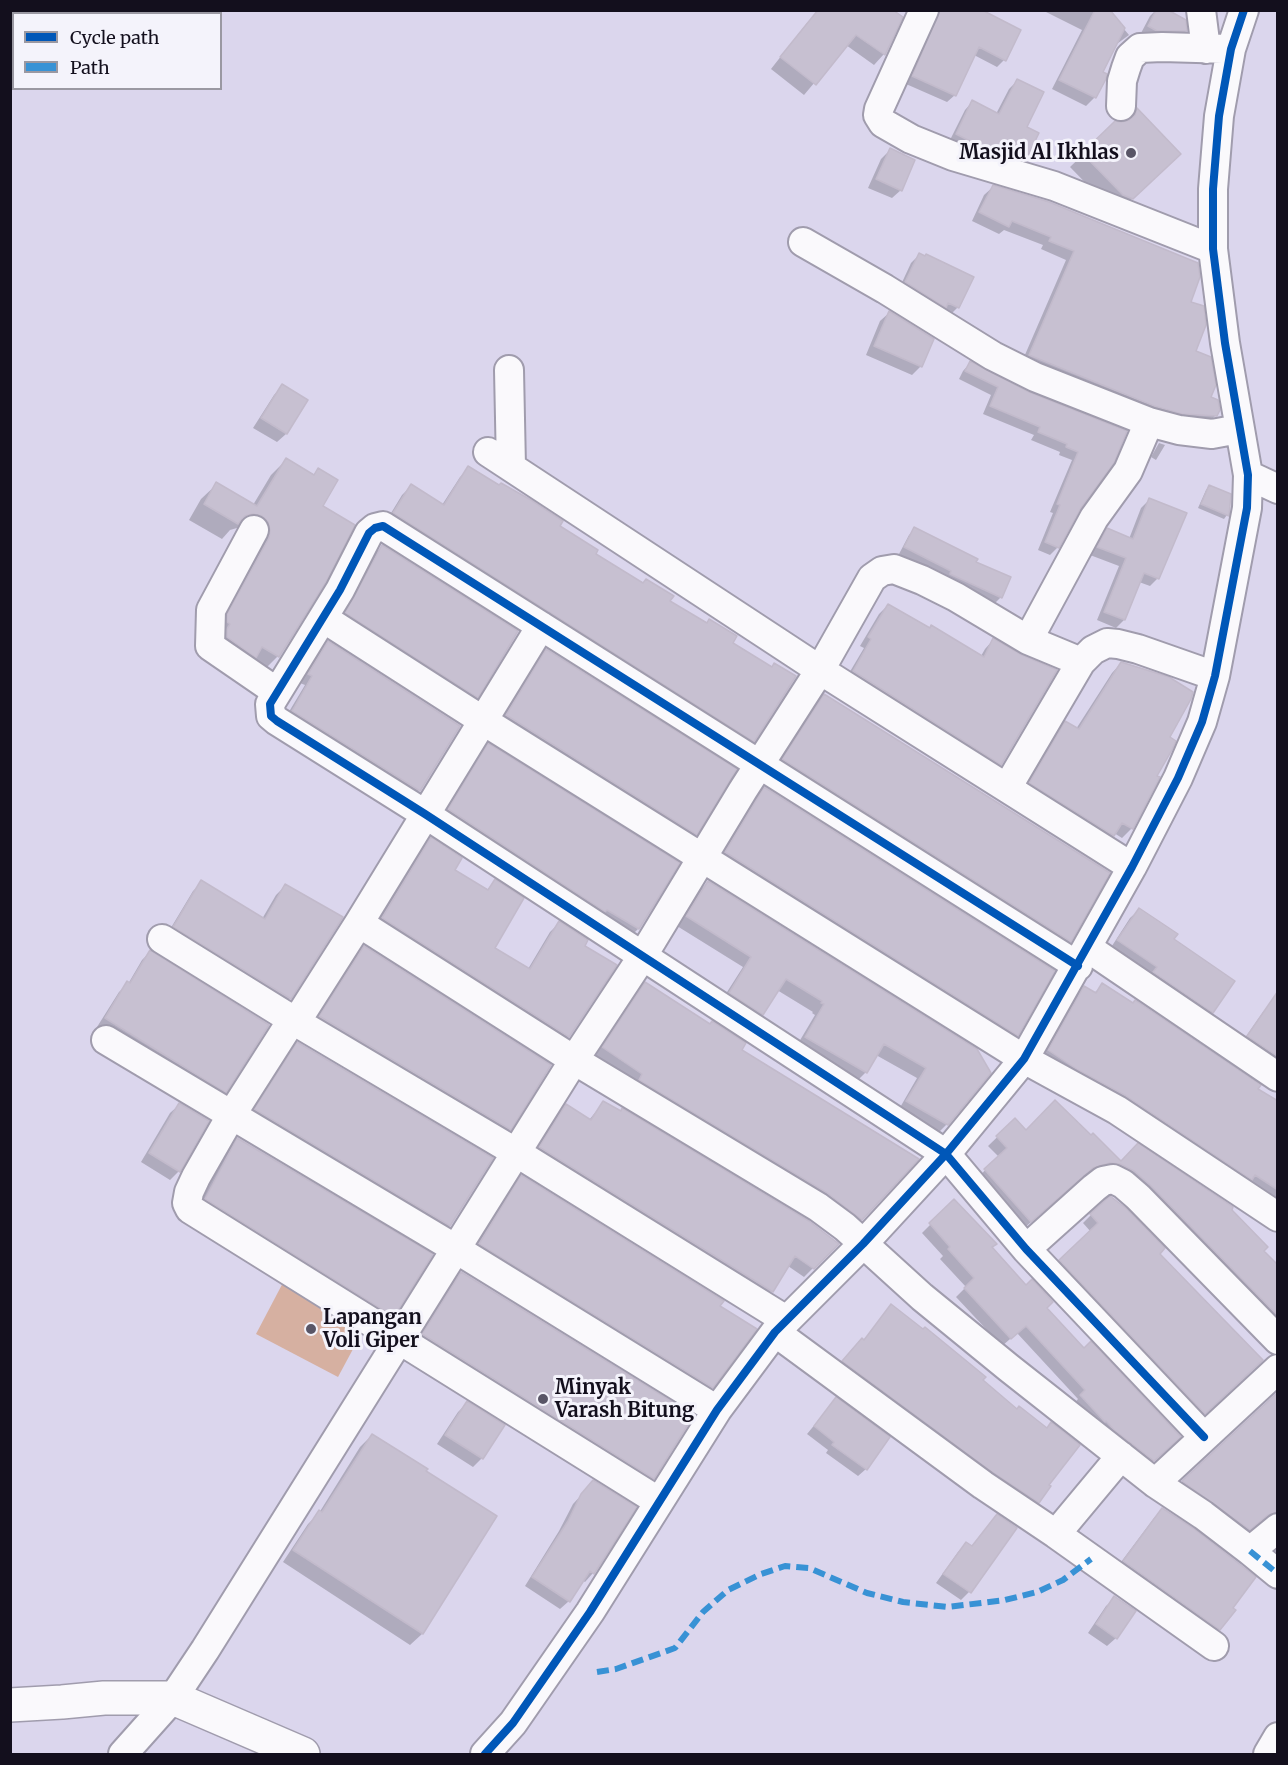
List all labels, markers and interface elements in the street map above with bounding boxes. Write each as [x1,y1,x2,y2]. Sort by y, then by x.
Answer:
legend [12,12,222,90]
text: Cycle path [70,26,159,49]
text: Path [70,56,110,79]
place label: Masjid Al Ikhlas [959,141,1119,165]
marker: Masjid Al Ikhlas [1124,146,1138,160]
place label: Lapangan Voli Giper [323,1306,422,1353]
marker: Lapangan Voli Giper [304,1322,318,1336]
place label: Minyak Varash Bitung [555,1376,694,1423]
marker: Minyak Varash Bitung [536,1392,550,1406]

